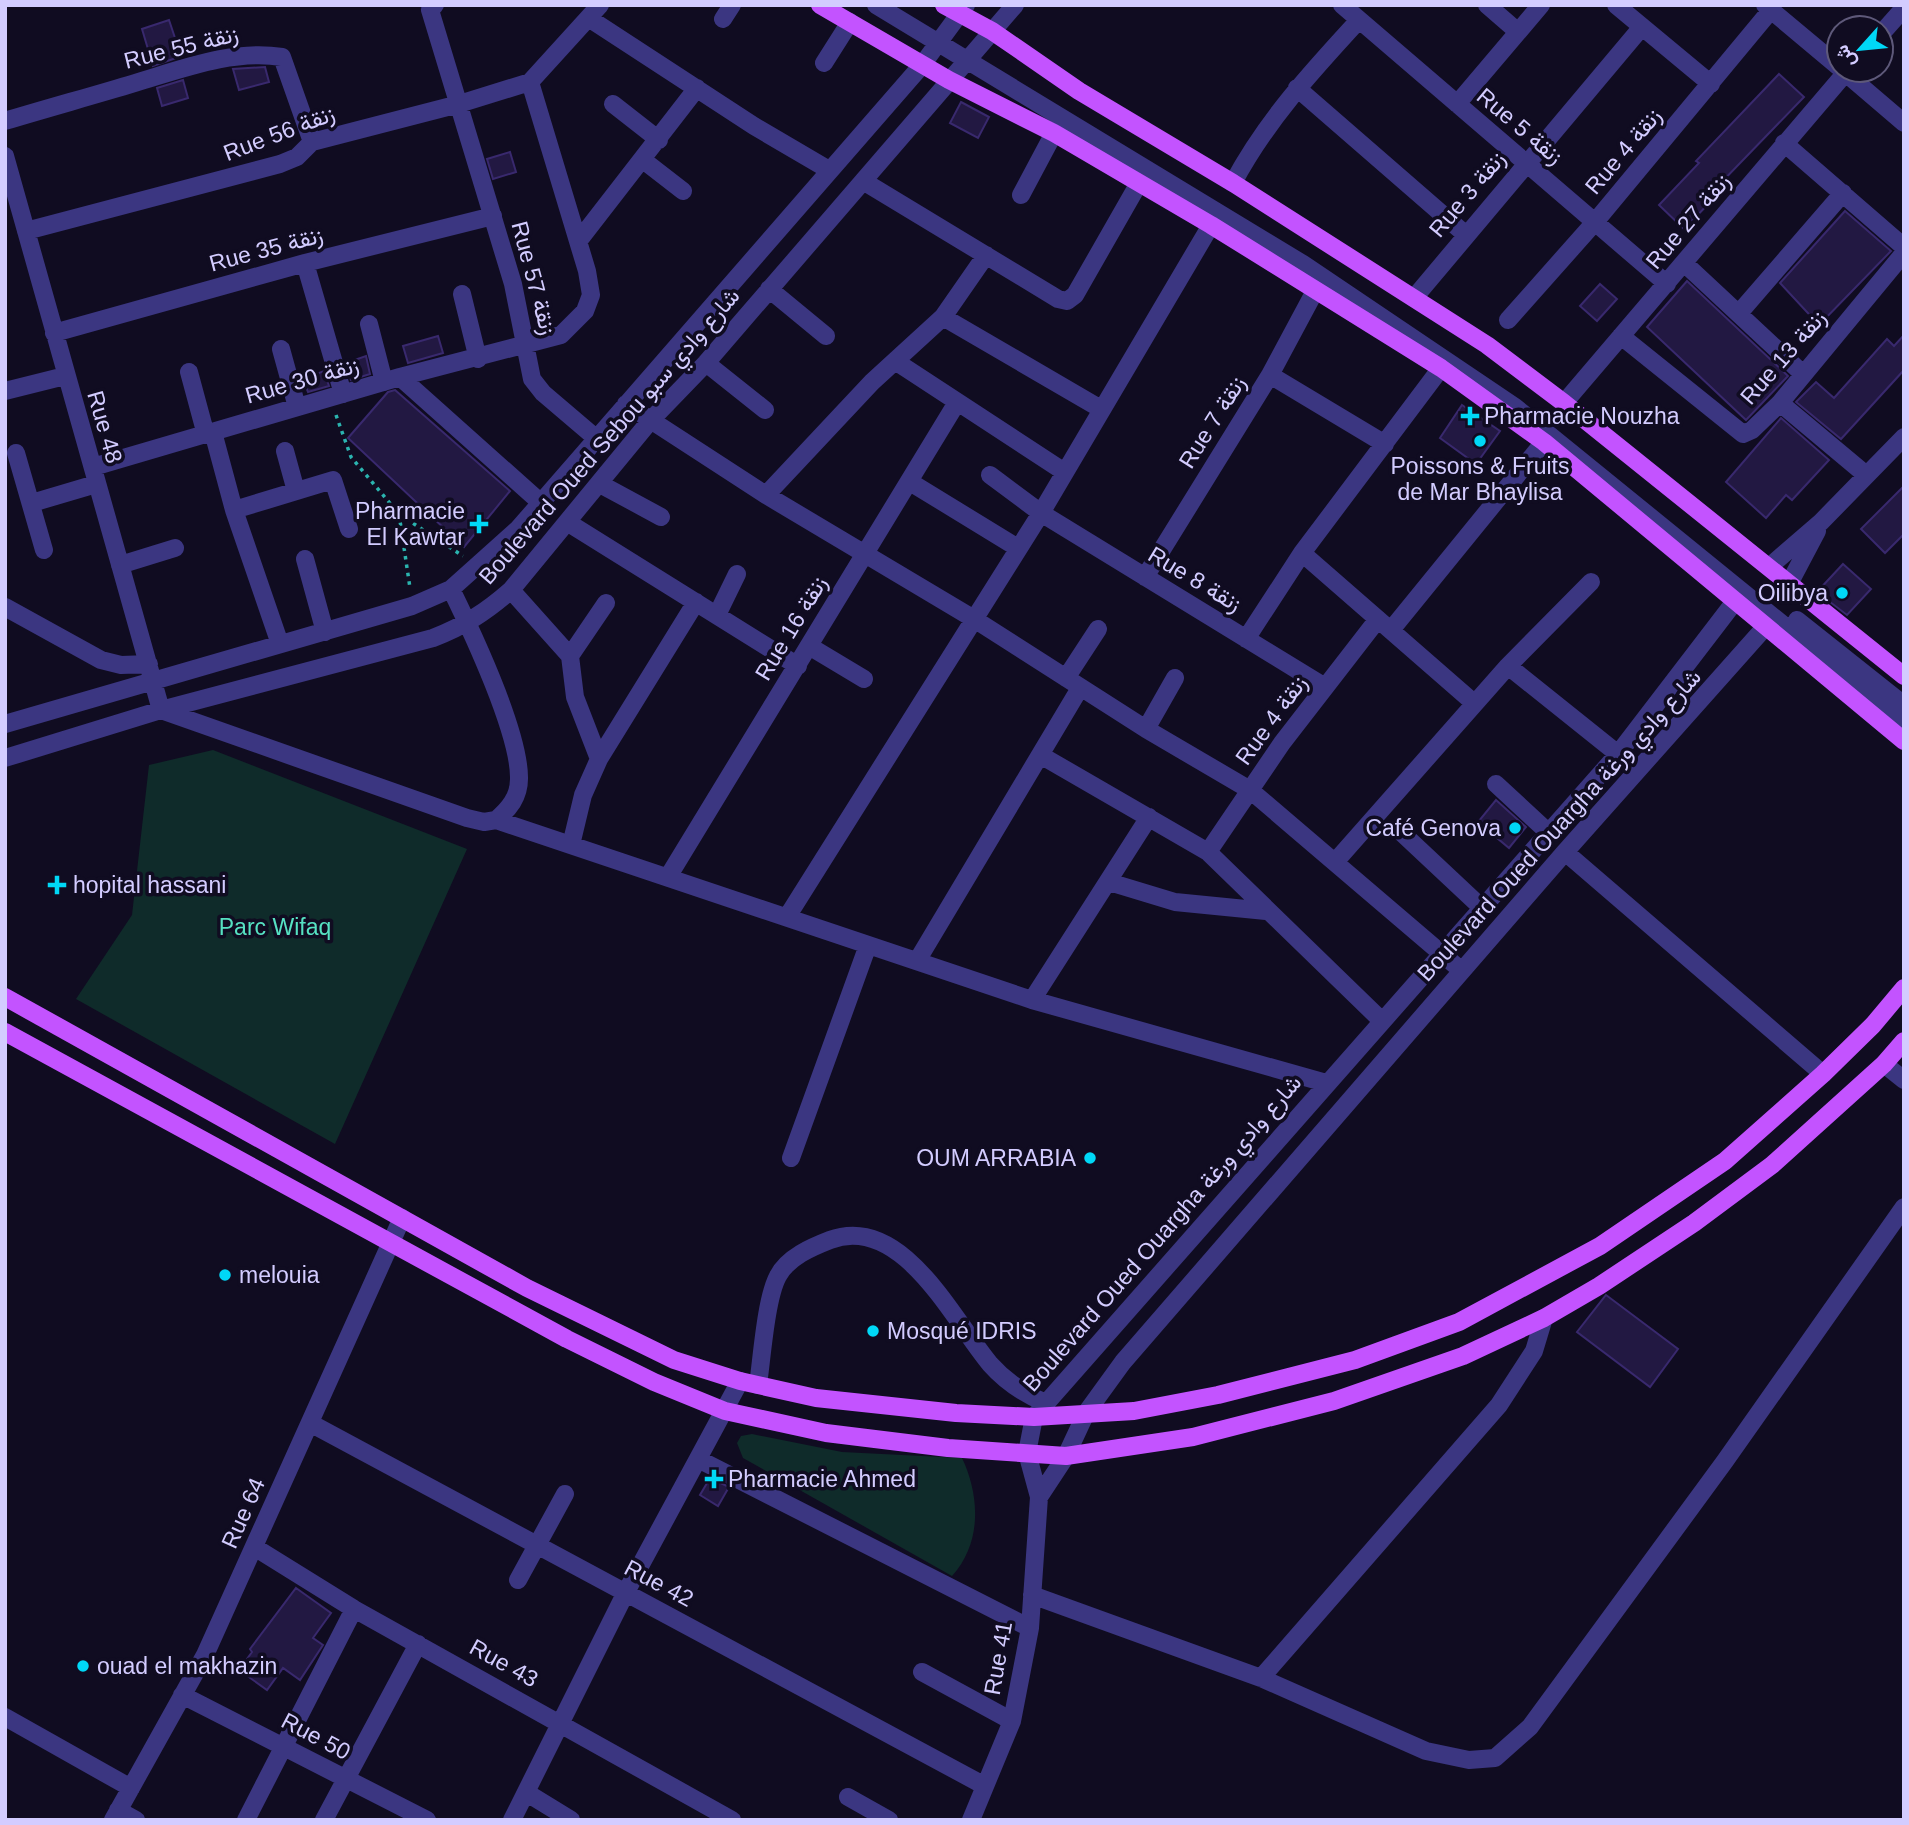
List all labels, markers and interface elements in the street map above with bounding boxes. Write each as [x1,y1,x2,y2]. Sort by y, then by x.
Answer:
north arrow [1825,14,1895,84]
street label: Rue 55 زنقة [121,20,241,76]
text: ش [1831,41,1861,71]
street label: Rue 5 زنقة [1471,83,1568,171]
street label: Rue 56 زنقة [220,100,339,168]
street label: Rue 4 زنقة [1580,103,1668,200]
street label: Rue 3 زنقة [1424,146,1512,243]
street label: Rue 27 زنقة [1641,168,1737,275]
street label: Rue 57 زنقة [504,218,562,338]
street label: Rue 35 زنقة [206,221,326,279]
street label: Boulevard Oued Sebou شارع وادي سبو [473,283,749,593]
street label: Rue 13 زنقة [1735,304,1833,411]
street label: Rue 30 زنقة [242,351,362,411]
street label: Rue 7 زنقة [1173,371,1252,474]
street label: Rue 48 [82,388,128,466]
place label: Pharmacie Nouzha [1484,403,1680,429]
marker: Pharmacie Nouzha [1462,408,1478,424]
marker: Poissons & Fruits de Mar Bhaylisa [1472,433,1488,449]
place label: Poissons & Fruits de Mar Bhaylisa [1391,453,1569,505]
place label: Pharmacie El Kawtar [355,498,465,550]
marker: Pharmacie El Kawtar [471,516,487,532]
street label: Rue 8 زنقة [1143,541,1246,619]
street label: Rue 16 زنقة [750,571,834,686]
place label: Oilibya [1758,580,1828,606]
marker: Oilibya [1834,585,1850,601]
street label: Boulevard Oued Ouargha شارع وادي ورغة [1412,664,1710,990]
street label: Rue 4 زنقة [1230,670,1314,771]
place label: Café Genova [1365,815,1501,841]
marker: Café Genova [1507,820,1523,836]
place label: hopital hassani [73,872,226,898]
marker: hopital hassani [47,875,67,895]
park label: Parc Wifaq [219,914,331,940]
street label: Boulevard Oued Ouargha شارع وادي ورغة [1018,1070,1311,1400]
place label: OUM ARRABIA [916,1145,1077,1171]
marker: OUM ARRABIA [1082,1150,1098,1166]
place label: melouia [239,1262,320,1288]
marker: melouia [217,1267,233,1283]
place label: Mosqué IDRIS [887,1318,1037,1344]
marker: Mosqué IDRIS [865,1323,881,1339]
place label: Pharmacie Ahmed [728,1466,916,1492]
marker: Pharmacie Ahmed [706,1471,722,1487]
street label: Rue 64 [216,1474,270,1552]
street label: Rue 42 [620,1554,698,1612]
street label: Rue 41 [979,1619,1017,1697]
street label: Rue 43 [465,1634,543,1692]
place label: ouad el makhazin [97,1653,277,1679]
marker: ouad el makhazin [75,1658,91,1674]
street label: Rue 50 [277,1707,355,1765]

